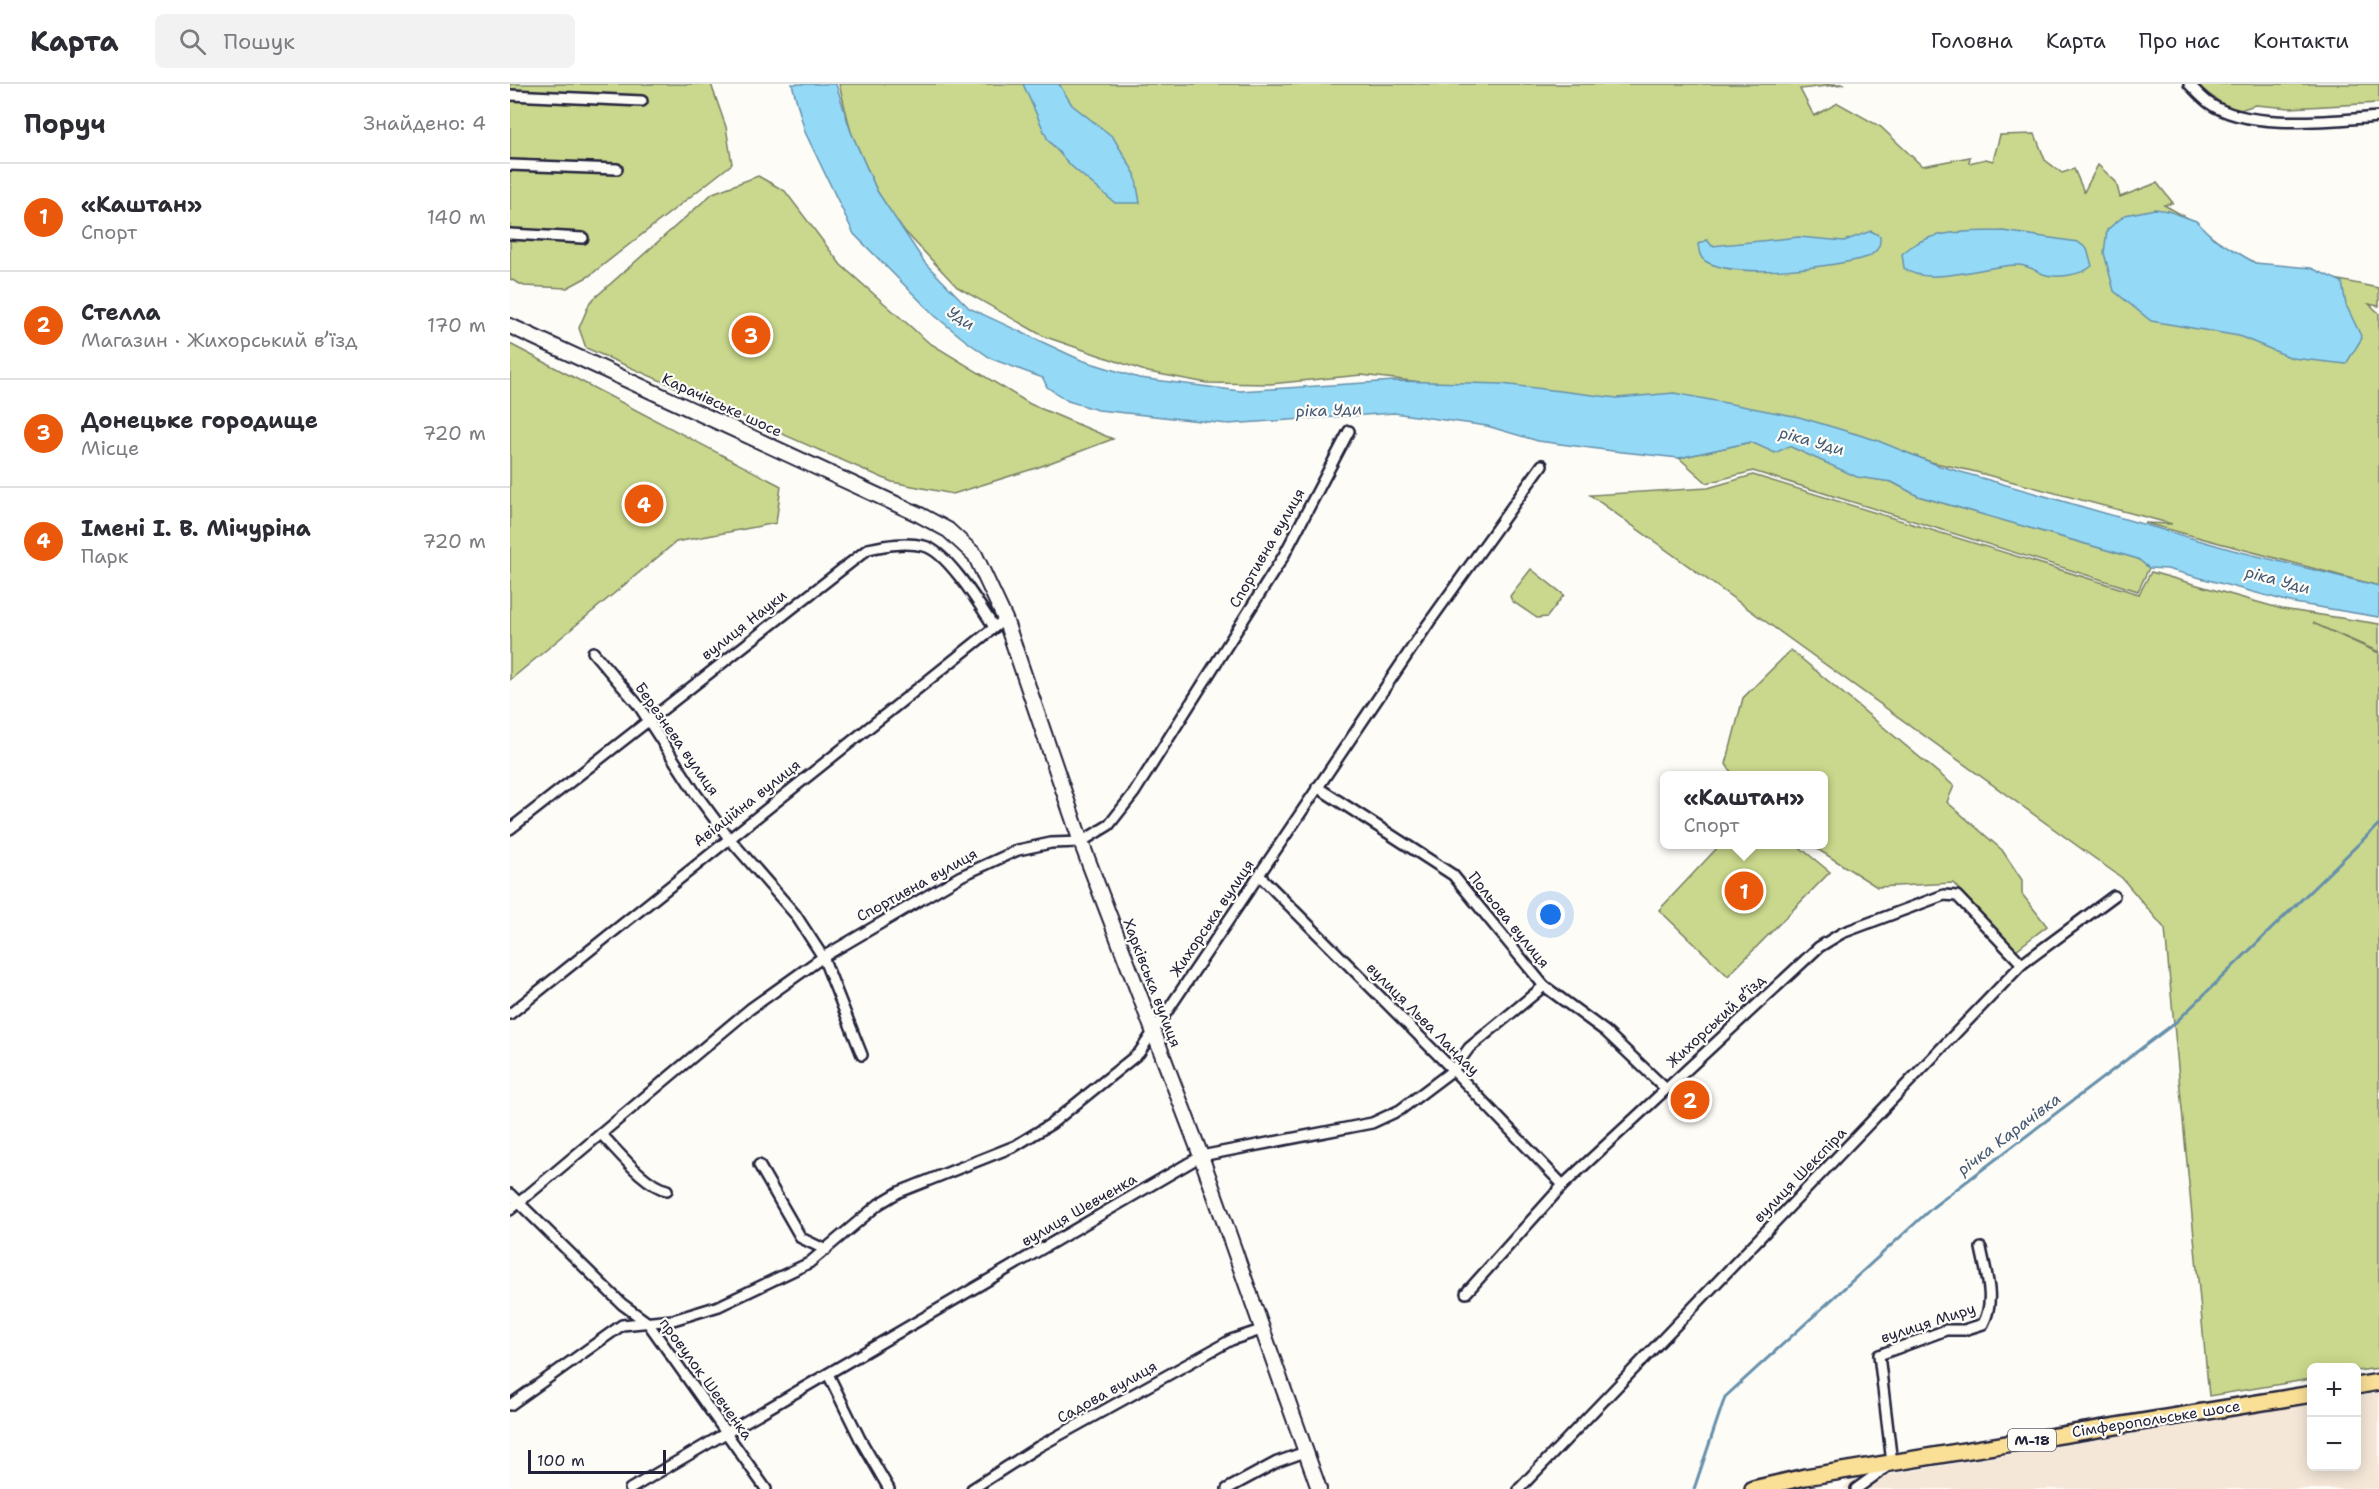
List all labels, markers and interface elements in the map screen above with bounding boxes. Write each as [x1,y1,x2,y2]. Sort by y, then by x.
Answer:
search box [155,14,575,68]
text: Карта [30,22,119,60]
icon: search [176,25,209,58]
text: Пошук [224,27,295,56]
text: Головна [1931,27,2013,55]
text: Карта [2046,27,2106,55]
text: Про нас [2139,27,2220,55]
text: Контакти [2253,27,2349,55]
text: Поруч [24,106,106,141]
text: Знайдено: 4 [363,110,486,136]
text: «Каштан» [81,190,202,219]
text: 1 [39,204,48,230]
text: 140 m [427,204,486,230]
text: Спорт [81,219,137,245]
text: Стелла [81,298,161,327]
water label: Уди [943,301,979,335]
text: 2 [37,312,51,338]
text: 170 m [427,312,486,338]
pin: 3 [732,312,770,358]
text: Магазин · Жихорський в’їзд [81,327,358,353]
street label: Карачівське шосе [659,368,785,442]
water label: ріка Уди [1294,398,1363,422]
text: Донецьке городище [81,406,318,435]
text: 3 [37,420,51,446]
text: 720 m [422,420,486,446]
water label: ріка Уди [1776,421,1847,460]
text: Місце [81,435,139,461]
pin: 4 [624,482,664,526]
street label: Спортивна вулиця [1225,485,1309,611]
text: Імені І. В. Мічуріна [81,514,311,543]
text: 4 [37,528,51,554]
text: 720 m [422,528,486,554]
text: Парк [81,543,128,569]
water label: ріка Уди [2242,561,2313,599]
street label: вулиця Науки [697,585,791,665]
street label: Березнева вулиця [630,678,724,800]
street label: Авіаційна вулиця [689,755,805,851]
popup [1660,771,1828,849]
text: «Каштан» [1683,783,1805,812]
text: Спорт [1683,812,1740,838]
street label: Спортивна вулиця [853,844,981,926]
street label: Жихорська вулиця [1165,856,1259,980]
street label: Польова вулиця [1464,868,1554,972]
pin: 1 [1724,868,1764,914]
your location [1536,900,1565,929]
street label: Харківська вулиця [1118,916,1186,1050]
street label: вулиця Льва Ландау [1362,958,1484,1080]
street label: Жихорський в’їзд [1662,970,1770,1072]
pin: 2 [1670,1078,1710,1122]
water label: річка Карачівка [1952,1088,2065,1180]
street label: вулиця Шекспіра [1749,1122,1851,1227]
street label: вулиця Шевченка [1018,1168,1141,1251]
street label: вулиця Миру [1878,1298,1978,1348]
street label: провулок Шевченка [655,1314,757,1445]
street label: Садова вулиця [1053,1356,1161,1428]
map controls [2307,1363,2361,1471]
button: + [2307,1363,2361,1417]
street label: Сімферопольське шосе [2070,1396,2242,1442]
button: − [2307,1417,2361,1471]
road number: М-18 [2008,1429,2056,1451]
scale bar [528,1447,666,1474]
text: 100 m [537,1450,585,1471]

